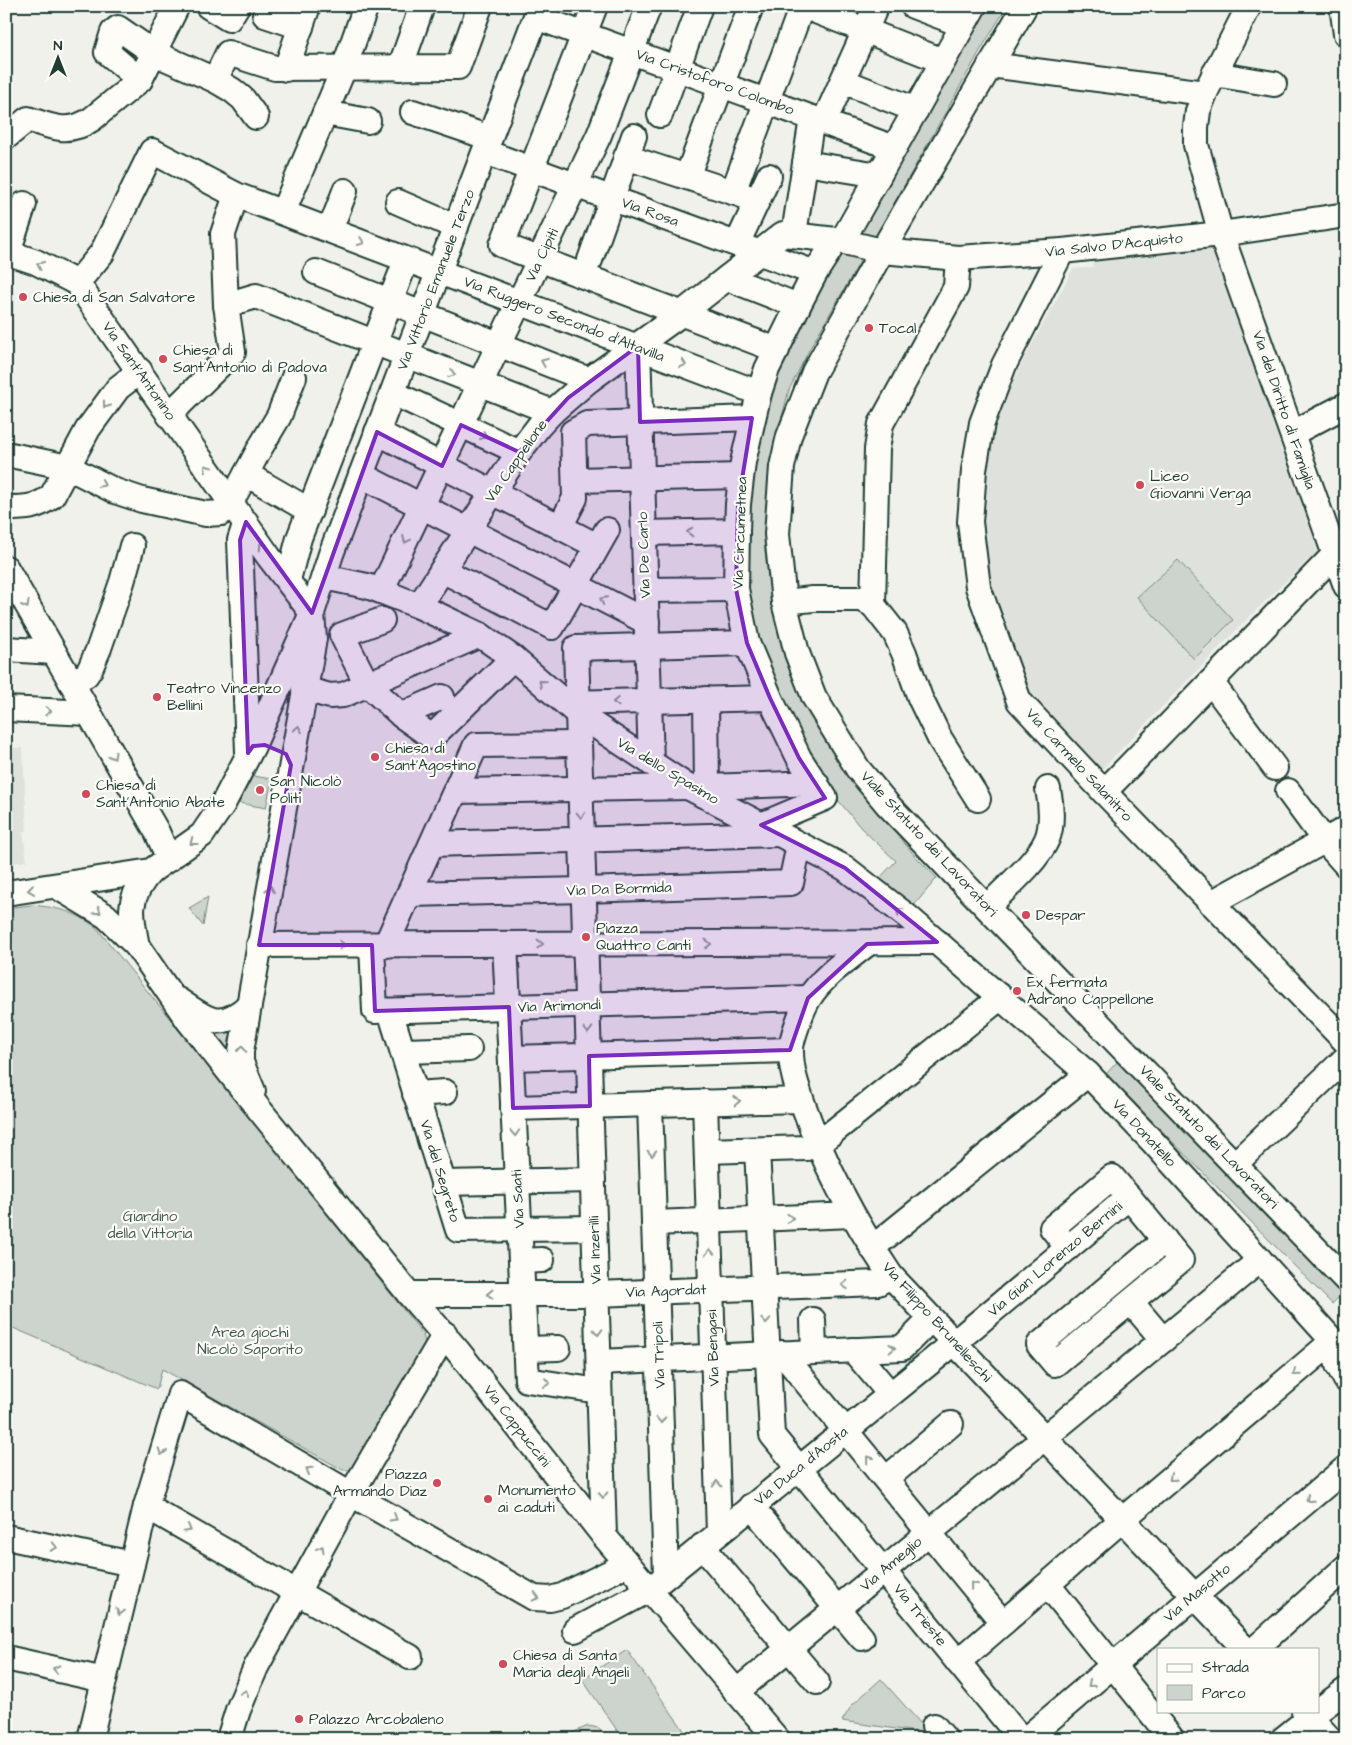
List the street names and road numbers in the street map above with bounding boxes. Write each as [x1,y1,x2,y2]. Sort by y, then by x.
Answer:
street label: Via Cristoforo Colombo [633,44,798,121]
street label: Via Vittorio Emanuele Terzo [392,186,480,373]
street label: Via Rosa [618,192,682,232]
street label: Via Cipitì [520,224,564,285]
street label: Via Salvo D'Acquisto [1044,227,1184,263]
street label: Via Ruggero Secondo d'Altavilla [460,271,668,368]
street label: Via Sant'Antonino [97,318,181,425]
street label: Via del Diritto di Famiglia [1246,328,1321,493]
street label: Via Cappellone [480,415,552,507]
street label: Via Circumetnea [728,476,752,590]
street label: Via De Carlo [632,511,656,599]
street label: Via Carmelo Salanitro [1021,704,1138,827]
street label: Via dello Spasimo [613,732,724,810]
street label: Viale Statuto dei Lavoratori [856,766,1003,922]
street label: Via Da Bormida [566,877,672,901]
street label: Via Arimondi [517,994,602,1018]
street label: Viale Statuto dei Lavoratori [1135,1060,1284,1214]
street label: Via Donatello [1107,1094,1181,1172]
street label: Via del Segreto [414,1117,466,1226]
street label: Via Saati [506,1168,530,1229]
street label: Via Gian Lorenzo Bernini [983,1196,1128,1322]
street label: Via Inzerilli [583,1215,607,1284]
street label: Via Filippo Brunelleschi [877,1257,997,1387]
street label: Via Agordat [625,1279,707,1304]
street label: Via Bengasi [701,1309,726,1387]
street label: Via Tripoli [647,1321,671,1389]
street label: Via Cappuccini [478,1381,556,1472]
street label: Via Duca d'Aosta [750,1421,853,1510]
street label: Via Ameglio [855,1531,928,1597]
street label: Via Masotto [1159,1558,1236,1627]
street label: Via Trieste [888,1579,952,1651]

